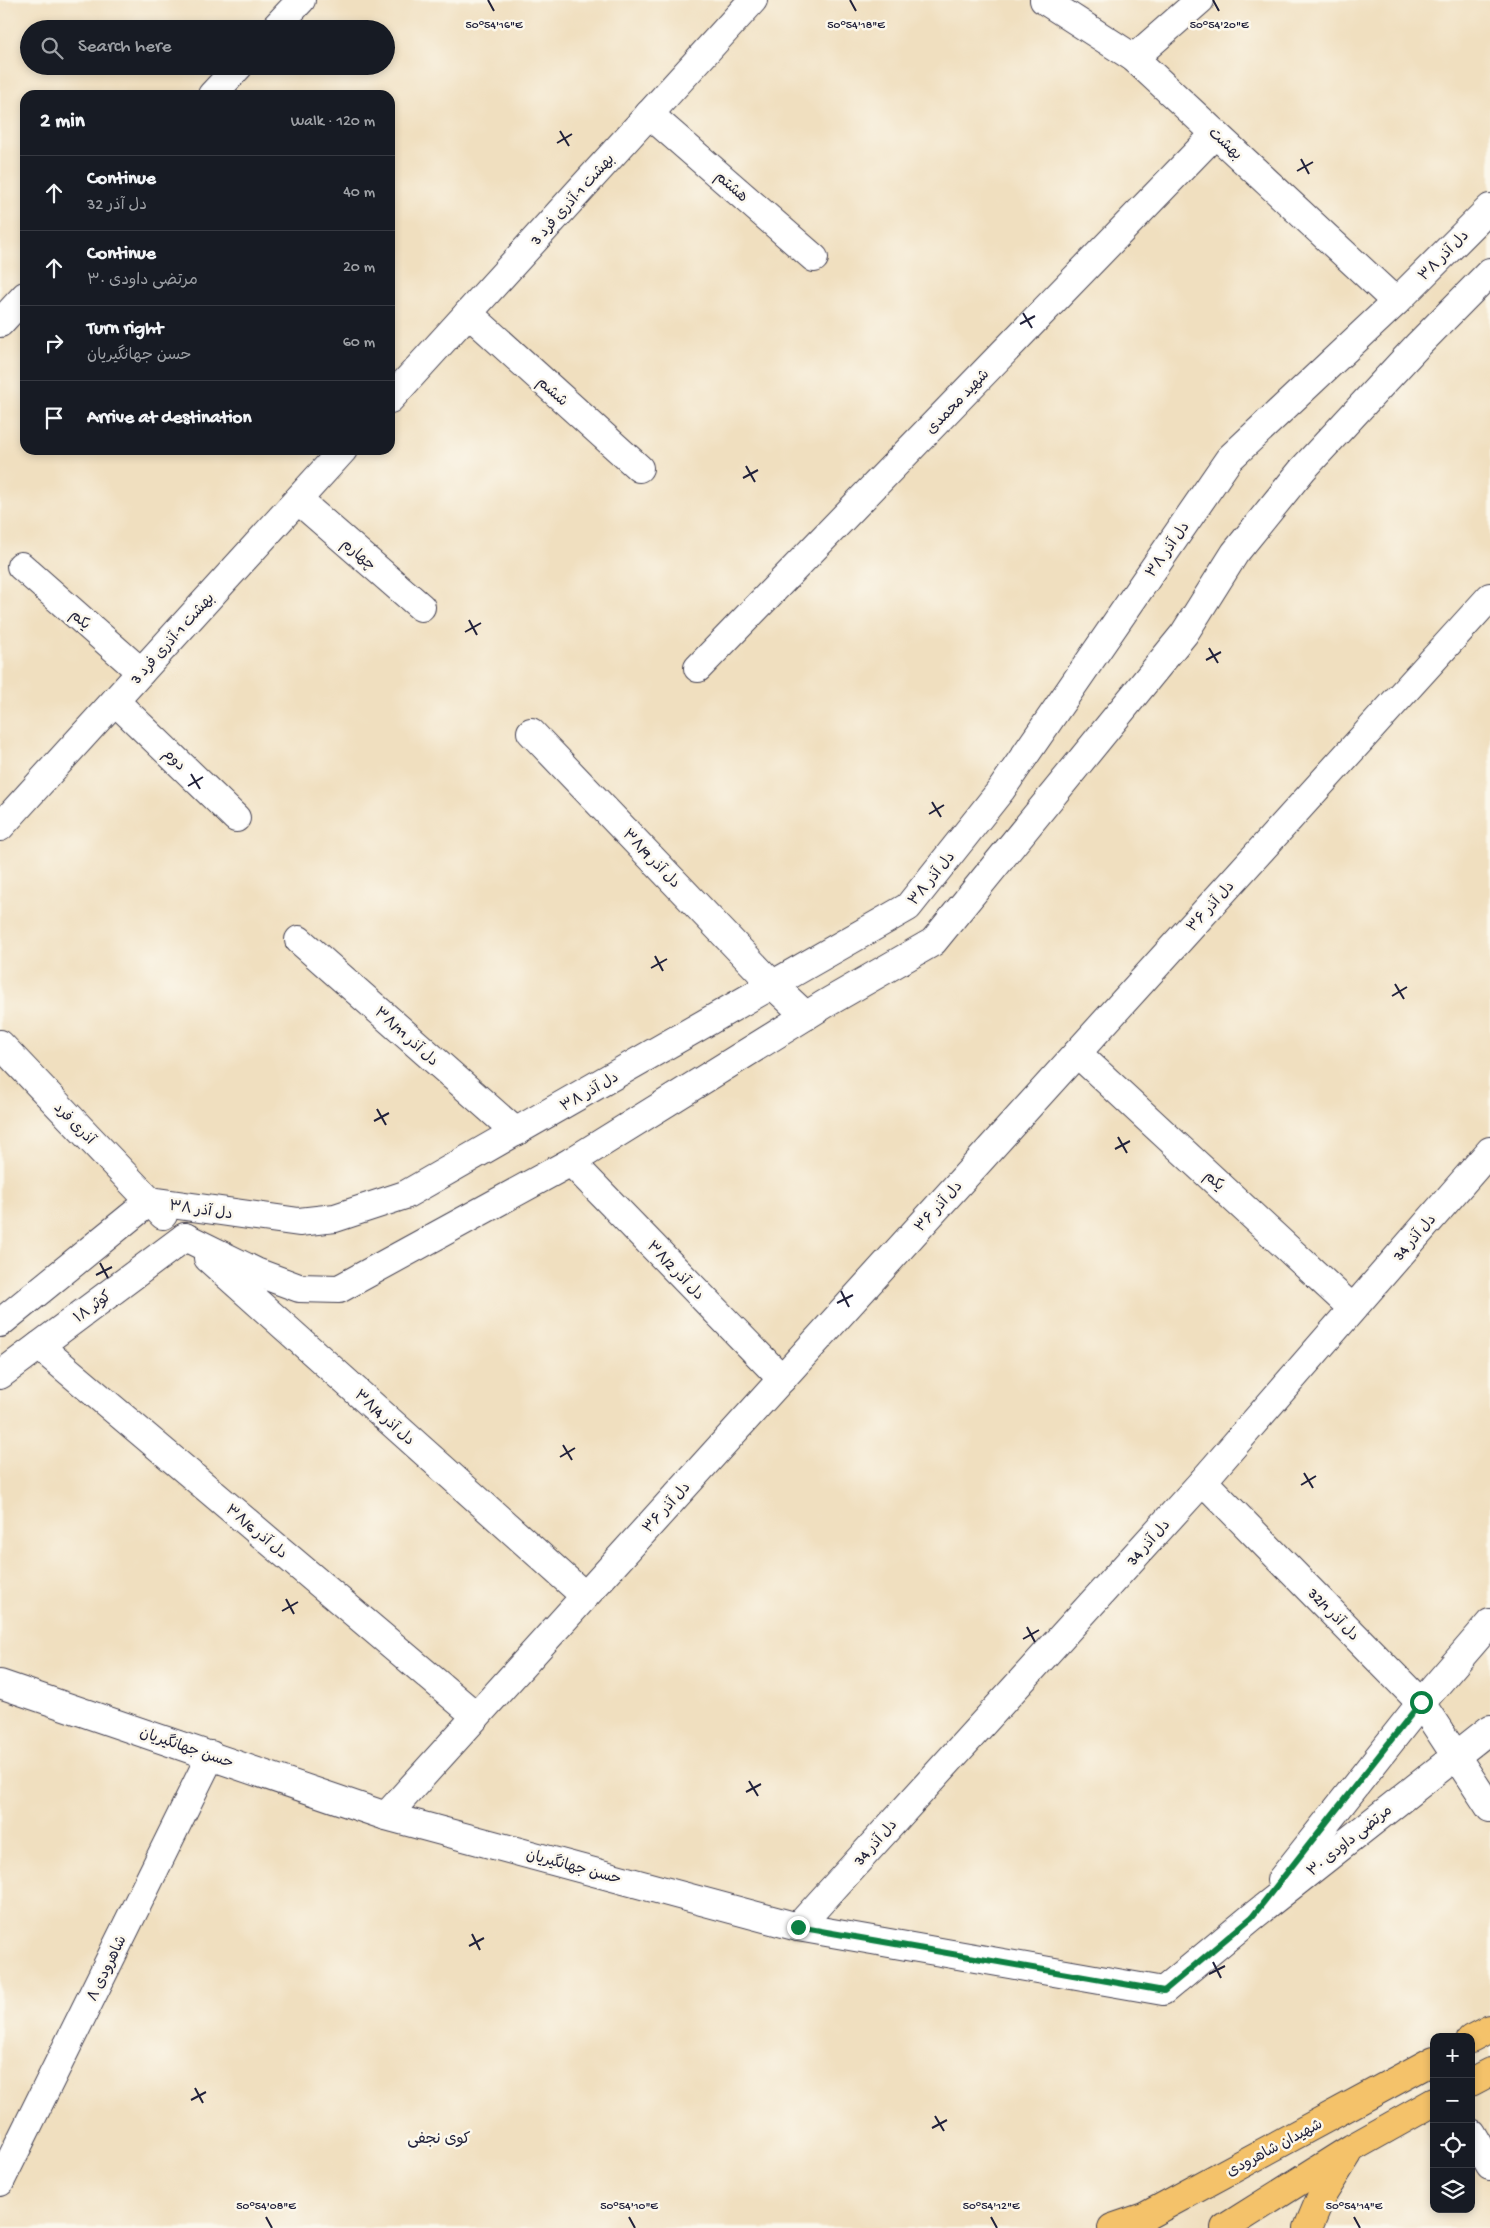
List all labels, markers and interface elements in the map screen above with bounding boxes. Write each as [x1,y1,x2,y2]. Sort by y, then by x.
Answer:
text: 50°54'16"E [466,19,523,33]
text: 50°54'18"E [827,19,885,33]
text: 50°54'20"E [1190,19,1249,33]
search box [20,20,395,75]
icon: search [38,34,66,62]
text: Search here [78,36,172,59]
text: 2 min [40,110,85,135]
text: Walk · 120 m [291,113,375,132]
street label: بهشت [1204,124,1245,165]
street label: بهشت 1-آذری فرد 3 [526,150,619,250]
text: Continue [87,168,156,191]
street label: هشتم [710,168,751,208]
icon: ahead [40,179,68,207]
text: 40 m [343,184,375,203]
text: دل آذر 32 [87,197,147,216]
street label: دل آذر ۳۸ [1415,227,1473,285]
text: Continue [87,243,156,266]
icon: ahead [40,254,68,282]
text: 20 m [343,259,375,278]
text: ۳۰ مرتضی داودی [87,272,198,291]
text: Turn right [87,318,163,341]
icon: right [40,329,68,357]
text: 60 m [343,334,375,353]
text: حسن جهانگیریان [87,347,192,366]
street label: شهید محمدی [923,366,994,439]
street label: ششم [532,374,571,412]
icon: arrive [40,404,68,432]
text: Arrive at destination [87,407,251,430]
street label: دل آذر ۳۸ [1142,518,1194,581]
street label: چهارم [337,536,379,575]
street label: بهشت 1-آذری فرد 3 [126,589,219,689]
street label: یکم [65,607,94,635]
street label: دوم [158,745,189,776]
street label: دل آذر ۳۸/9 [618,825,684,893]
street label: دل آذر ۳۸ [905,848,960,910]
street label: دل آذر ۳۶ [1183,877,1239,937]
street label: دل آذر ۳۸/11 [370,1003,442,1071]
street label: دل آذر ۳۸ [557,1068,622,1117]
street label: آذری فرد [49,1099,100,1150]
street label: یکم [1199,1168,1228,1196]
street label: دل آذر ۳۶ [911,1177,967,1237]
street label: دل آذر ۳۸ [168,1197,234,1224]
street label: دل آذر 34 [1389,1211,1441,1266]
street label: دل آذر ۳۸/2 [642,1238,708,1305]
street label: کوثر ۱۸ [71,1288,116,1328]
street label: دل آذر ۳۸/4 [350,1386,418,1450]
street label: دل آذر ۳۶ [639,1478,695,1538]
street label: دل آذر ۳۸/6 [221,1501,291,1564]
street label: دل آذر 34 [1123,1516,1175,1571]
street label: دل آذر 32/1 [1302,1584,1363,1645]
route start [1410,1691,1433,1714]
street label: حسن جهانگیریان [137,1723,236,1773]
street label: ۳۰ مرتضی داودی [1304,1802,1396,1881]
street label: دل آذر 34 [850,1816,902,1871]
street label: حسن جهانگیریان [524,1845,624,1889]
route end [787,1916,810,1939]
street label: شاهرودی ۸ [84,1933,131,2005]
map controls [1430,2033,1475,2213]
button: + [1430,2033,1475,2078]
button: − [1430,2078,1475,2123]
street label: شهیدان شاهرودی [1224,2116,1326,2182]
button: locate [1430,2123,1475,2168]
district label: کوی نجفی [407,2131,471,2150]
button: layers [1430,2168,1475,2213]
text: 50°54'08"E [236,2200,296,2214]
text: 50°54'10"E [600,2200,658,2214]
text: 50°54'12"E [963,2200,1020,2214]
text: 50°54'14"E [1326,2200,1383,2214]

